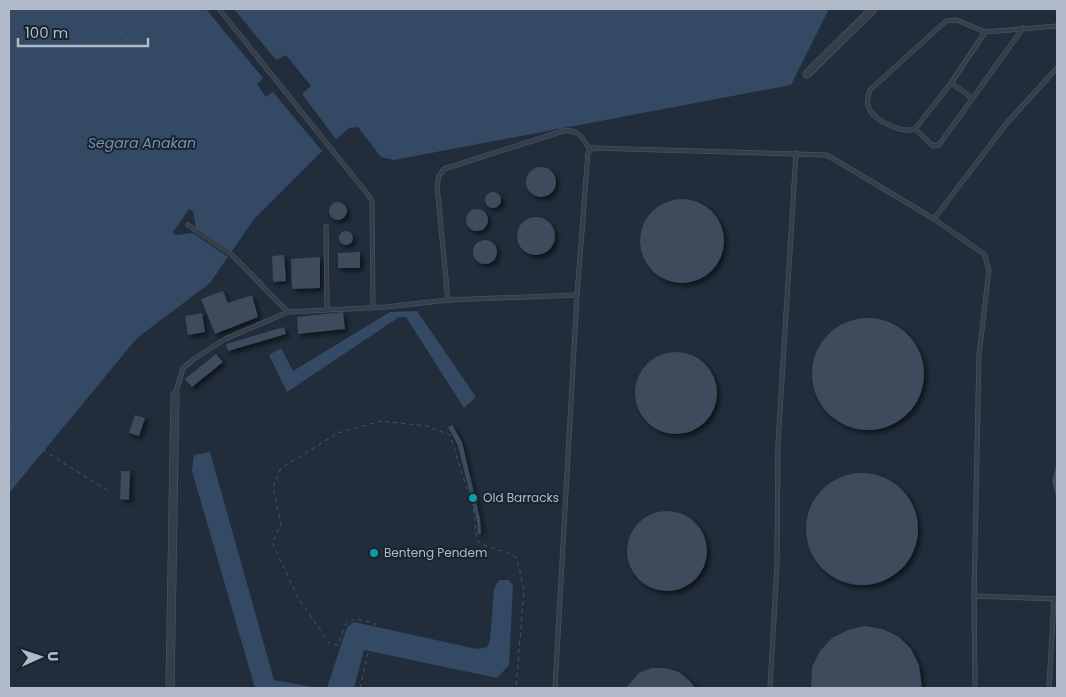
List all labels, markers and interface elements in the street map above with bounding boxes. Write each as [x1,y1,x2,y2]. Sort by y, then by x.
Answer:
scale bar [18,15,148,47]
text: 100 m [25,22,68,43]
water label: Segara Anakan [88,133,196,153]
place label: Old Barracks [483,489,559,506]
marker: Old Barracks [467,492,479,504]
place label: Benteng Pendem [384,544,487,561]
marker: Benteng Pendem [368,547,380,559]
north arrow [15,632,65,682]
text: U [43,651,63,662]

